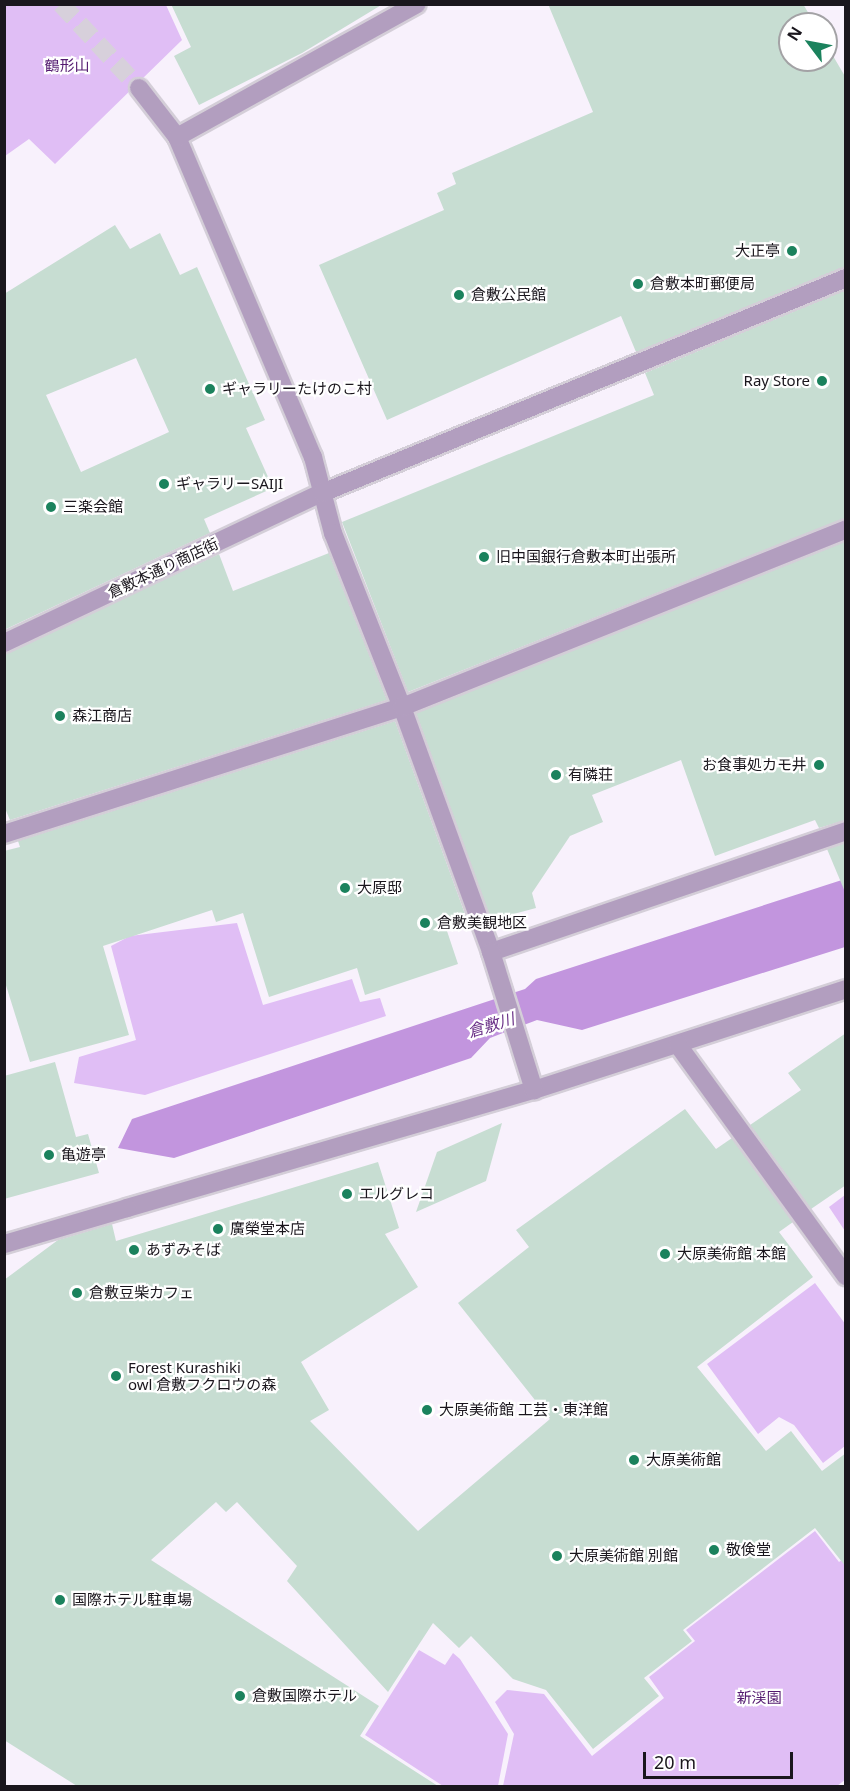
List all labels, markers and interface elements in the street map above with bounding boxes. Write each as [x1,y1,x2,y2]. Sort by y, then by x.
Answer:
north arrow [778,12,838,72]
text: N [782,22,807,45]
park label: 鶴形山 [45,57,89,75]
place label: 大正亭 [735,242,780,260]
marker: 大正亭 [785,244,799,258]
place label: 倉敷本町郵便局 [650,275,755,293]
marker: 倉敷本町郵便局 [631,277,645,291]
place label: 倉敷公民館 [471,286,546,304]
marker: 倉敷公民館 [452,288,466,302]
place label: Ray Store [744,372,810,390]
marker: Ray Store [815,374,829,388]
place label: ギャラリーたけのこ村 [222,380,372,398]
marker: ギャラリーたけのこ村 [203,382,217,396]
place label: ギャラリーSAIJI [176,475,283,493]
marker: ギャラリーSAIJI [157,477,171,491]
place label: 三楽会館 [63,498,123,516]
marker: 三楽会館 [44,500,58,514]
street label: 倉敷本通り商店街 [105,534,221,602]
place label: 旧中国銀行倉敷本町出張所 [496,548,676,566]
marker: 旧中国銀行倉敷本町出張所 [477,550,491,564]
place label: 森江商店 [72,707,132,725]
marker: 森江商店 [53,709,67,723]
place label: お食事処カモ井 [702,756,807,774]
marker: お食事処カモ井 [812,758,826,772]
place label: 有隣荘 [568,766,613,784]
marker: 有隣荘 [549,768,563,782]
place label: 大原邸 [357,879,402,897]
marker: 大原邸 [338,881,352,895]
place label: 倉敷美観地区 [437,914,527,932]
marker: 倉敷美観地区 [418,916,432,930]
water label: 倉敷川 [465,1009,517,1041]
place label: 亀遊亭 [61,1146,106,1164]
marker: 亀遊亭 [42,1148,56,1162]
place label: エルグレコ [359,1185,434,1203]
marker: エルグレコ [340,1187,354,1201]
place label: 廣榮堂本店 [230,1220,305,1238]
marker: 廣榮堂本店 [211,1222,225,1236]
place label: あずみそば [146,1241,221,1259]
marker: あずみそば [127,1243,141,1257]
place label: 大原美術館 本館 [677,1245,786,1263]
marker: 大原美術館 本館 [658,1247,672,1261]
place label: 倉敷豆柴カフェ [89,1284,194,1302]
marker: 倉敷豆柴カフェ [70,1286,84,1300]
place label: Forest Kurashiki owl 倉敷フクロウの森 [128,1358,276,1393]
marker: Forest Kurashiki owl 倉敷フクロウの森 [109,1369,123,1383]
place label: 大原美術館 工芸・東洋館 [439,1401,608,1419]
marker: 大原美術館 工芸・東洋館 [420,1403,434,1417]
place label: 大原美術館 [646,1451,721,1469]
marker: 大原美術館 [627,1453,641,1467]
place label: 敬倹堂 [726,1541,771,1559]
marker: 敬倹堂 [707,1543,721,1557]
place label: 大原美術館 別館 [569,1547,678,1565]
marker: 大原美術館 別館 [550,1549,564,1563]
place label: 国際ホテル駐車場 [72,1591,192,1609]
marker: 国際ホテル駐車場 [53,1593,67,1607]
place label: 倉敷国際ホテル [252,1687,357,1705]
marker: 倉敷国際ホテル [233,1689,247,1703]
park label: 新渓園 [737,1689,781,1707]
scale bar [646,1740,796,1778]
text: 20 m [654,1750,696,1774]

